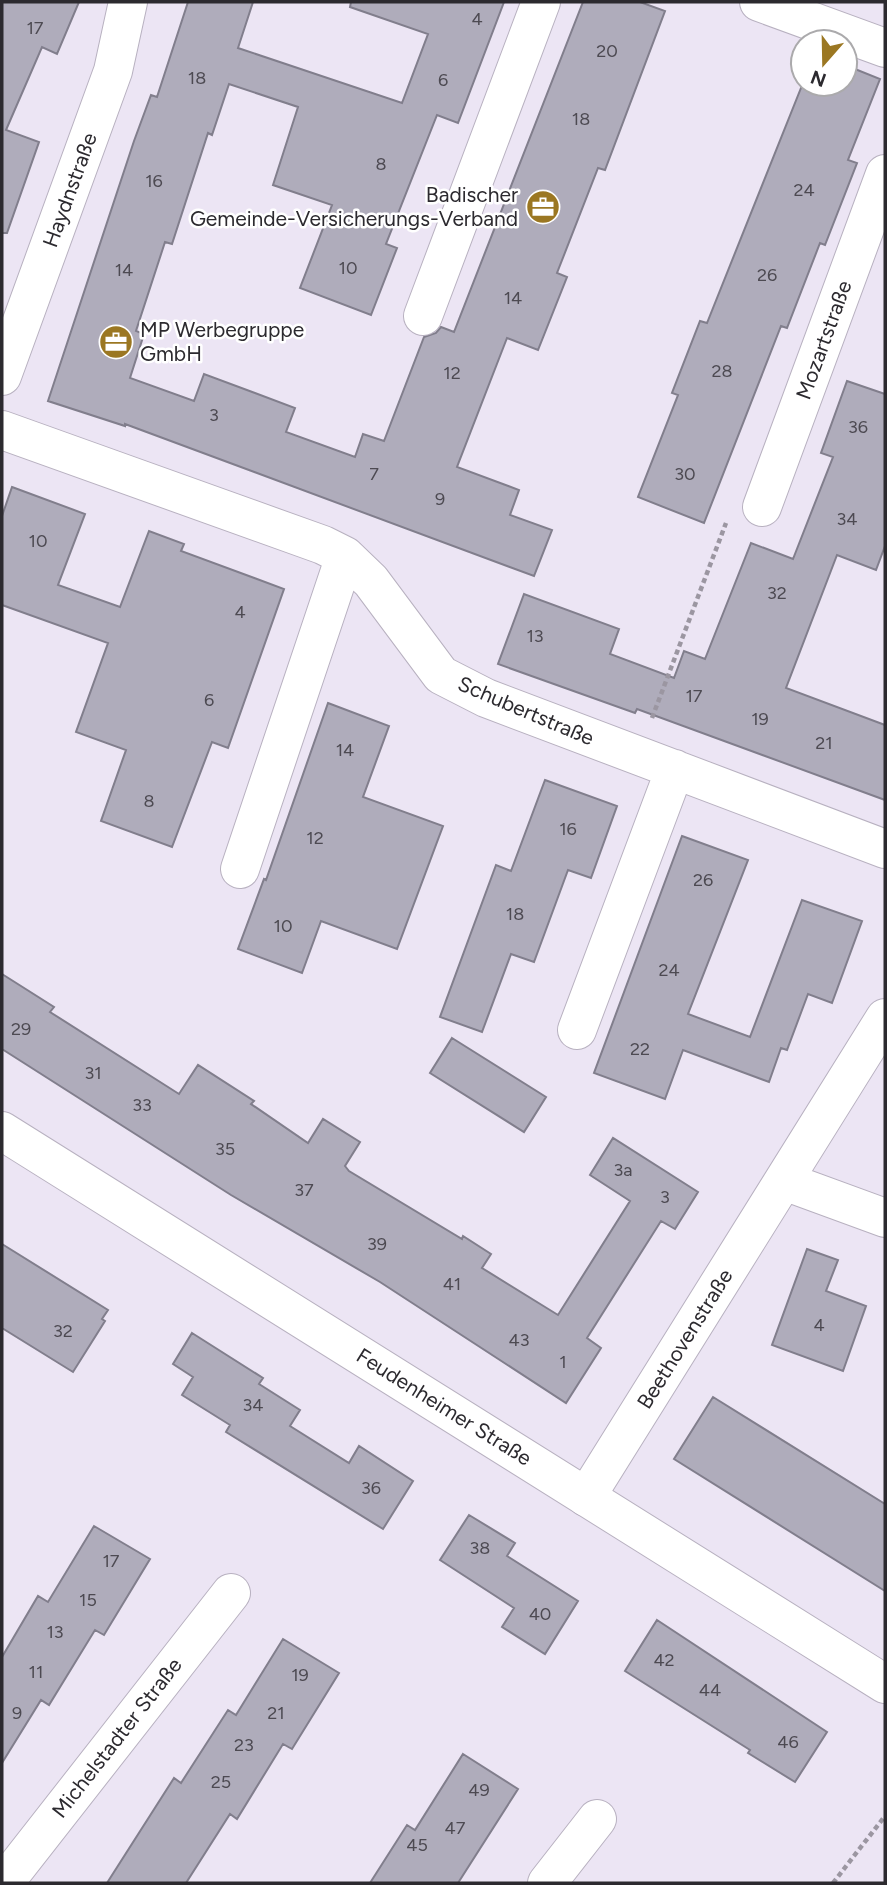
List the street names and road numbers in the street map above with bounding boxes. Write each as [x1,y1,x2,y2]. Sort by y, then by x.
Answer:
street label: Haydnstraße [37,129,102,250]
street label: Mozartstraße [790,277,857,403]
street label: Schubertstraße [454,671,598,750]
street label: Beethovenstraße [632,1264,738,1413]
street label: Feudenheimer Straße [352,1343,536,1471]
street label: Michelstadter Straße [46,1653,187,1823]

